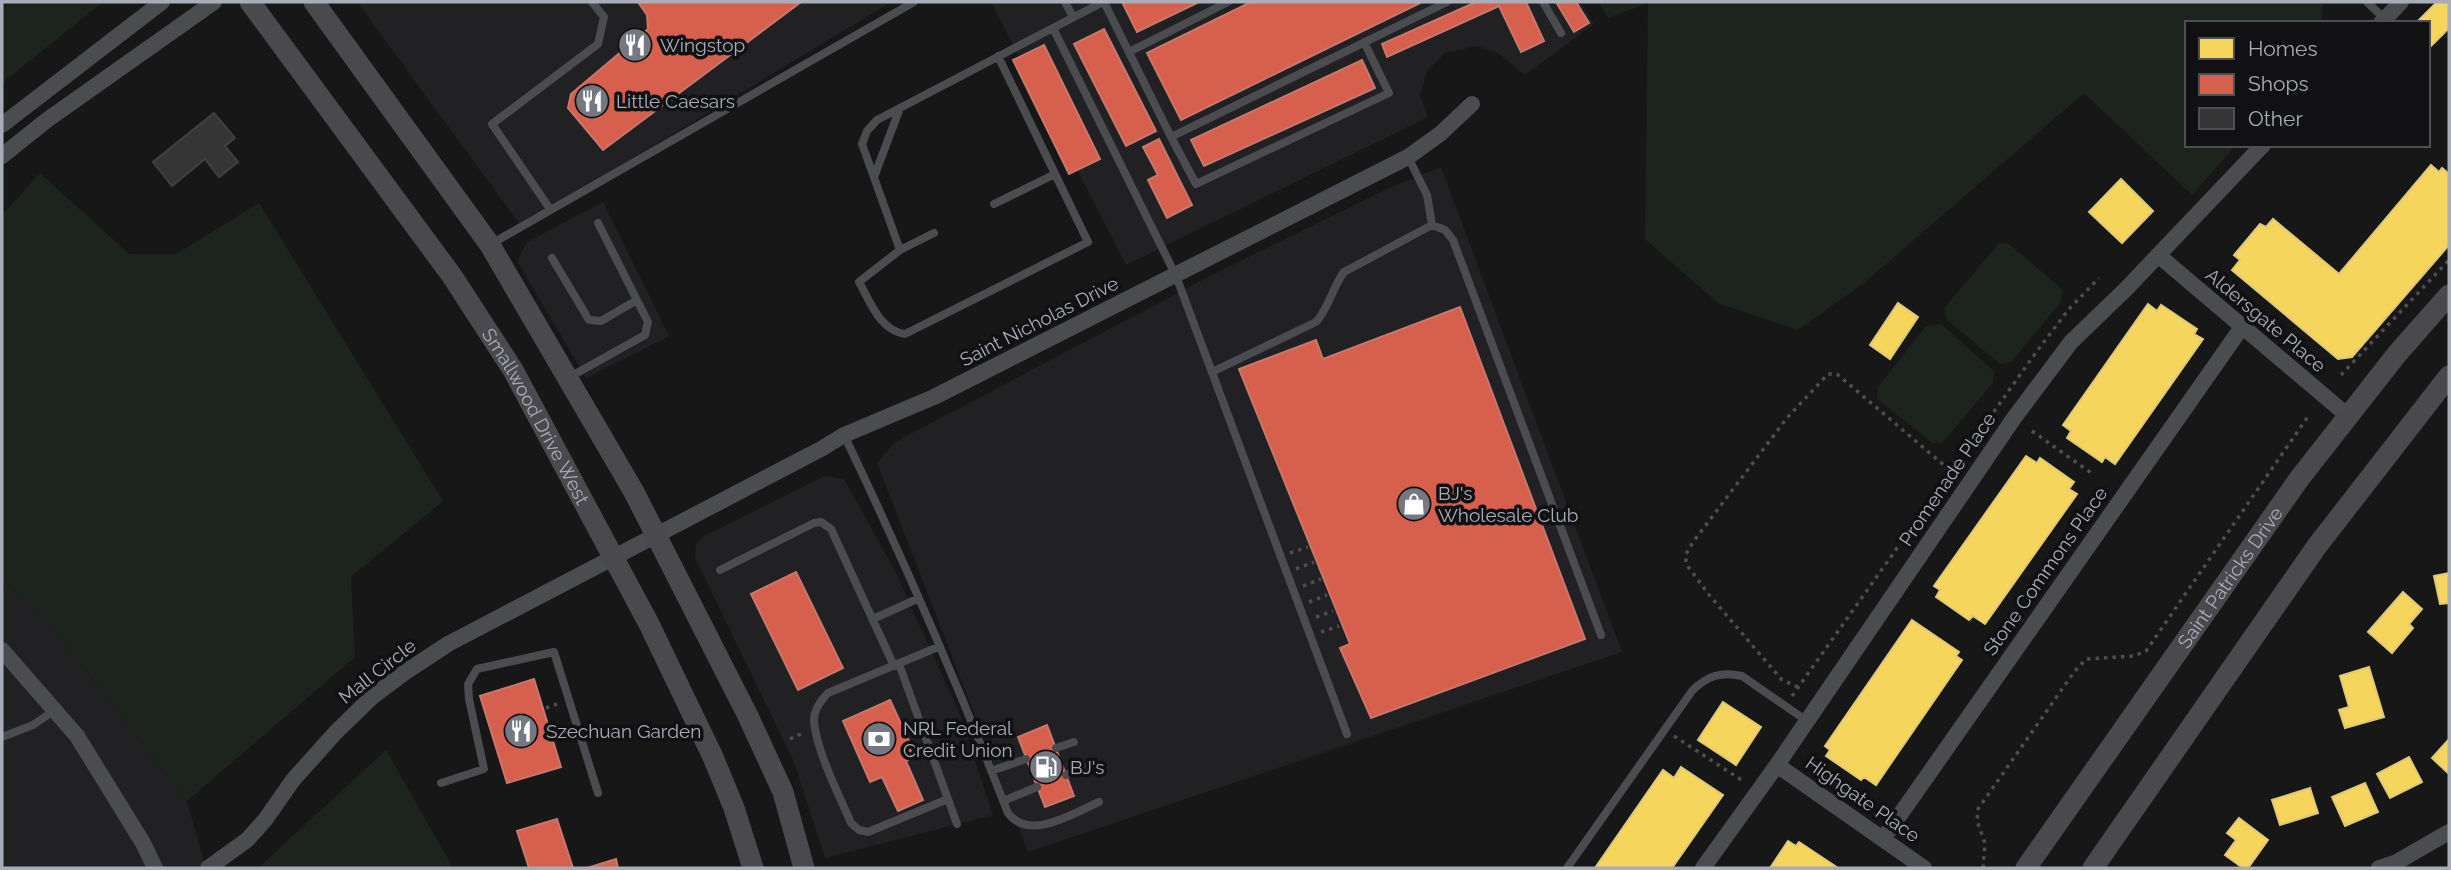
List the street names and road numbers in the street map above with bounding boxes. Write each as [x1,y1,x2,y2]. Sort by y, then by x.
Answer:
street label: Aldersgate Place [2202,263,2330,377]
street label: Saint Nicholas Drive [956,272,1122,370]
street label: Smallwood Drive West [478,324,594,509]
street label: Promenade Place [1894,408,2000,550]
street label: Stone Commons Place [1979,483,2111,659]
street label: Saint Patricks Drive [2173,503,2287,652]
street label: Mall Circle [334,634,420,708]
street label: Highgate Place [1802,752,1924,846]

